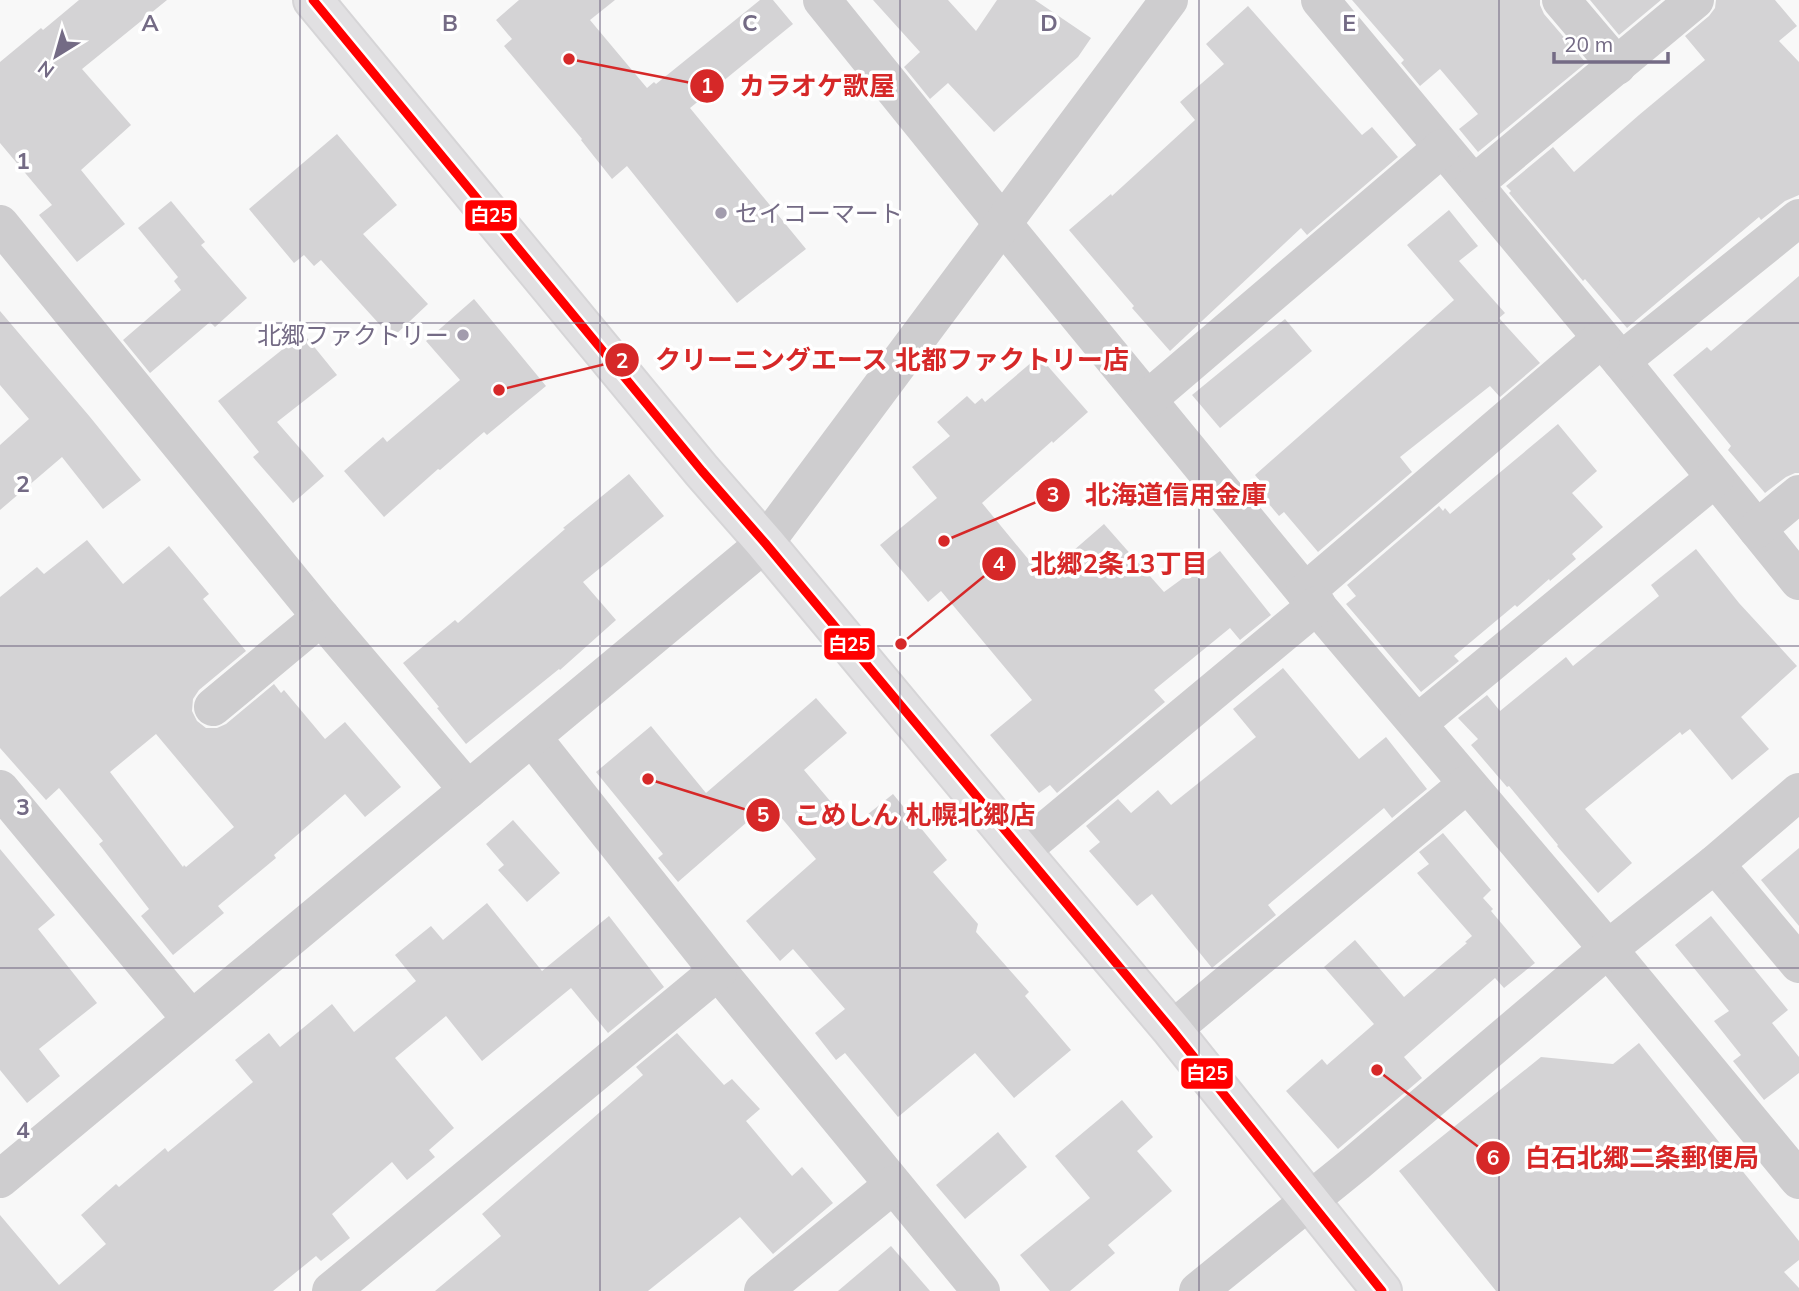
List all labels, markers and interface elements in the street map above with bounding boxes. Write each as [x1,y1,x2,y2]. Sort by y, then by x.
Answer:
text: A [141,8,159,37]
text: B [442,8,458,37]
text: C [742,8,758,37]
text: D [1040,8,1058,37]
text: E [1342,8,1356,37]
north arrow [21,21,91,91]
scale bar [1554,21,1668,65]
text: 20 m [1564,31,1613,57]
text: N [33,56,59,83]
callout: カラオケ歌屋 [690,62,909,109]
text: カラオケ歌屋 [739,69,895,102]
text: 1 [701,72,713,98]
text: 1 [16,146,30,175]
place label: セイコーマート [735,198,903,228]
line badge: 白25 [464,199,518,232]
text: 白25 [470,203,512,227]
marker: セイコーマート [713,205,729,221]
place label: 北郷ファクトリー [257,320,449,350]
marker: 北郷ファクトリー [455,327,471,343]
callout: クリーニングエース 北都ファクトリー店 [605,337,1143,384]
text: クリーニングエース 北都ファクトリー店 [655,343,1129,376]
text: 2 [616,347,628,373]
text: 2 [16,469,30,498]
callout: 北海道信用金庫 [1036,471,1281,518]
text: 北海道信用金庫 [1085,478,1267,511]
text: 3 [1047,481,1059,507]
callout: 北郷2条13丁目 [981,540,1221,587]
text: 北郷2条13丁目 [1031,547,1207,580]
text: 4 [993,550,1006,576]
line badge: 白25 [823,627,876,661]
text: 白25 [828,632,870,656]
text: 3 [16,792,30,821]
callout: こめしん 札幌北郷店 [746,792,1050,839]
text: こめしん 札幌北郷店 [794,798,1036,831]
text: 5 [757,801,769,827]
line badge: 白25 [1180,1057,1234,1090]
text: 白25 [1186,1061,1228,1085]
text: 4 [16,1115,30,1144]
callout: 白石北郷二条郵便局 [1476,1134,1773,1181]
text: 白石北郷二条郵便局 [1525,1141,1759,1174]
text: 6 [1487,1144,1499,1170]

